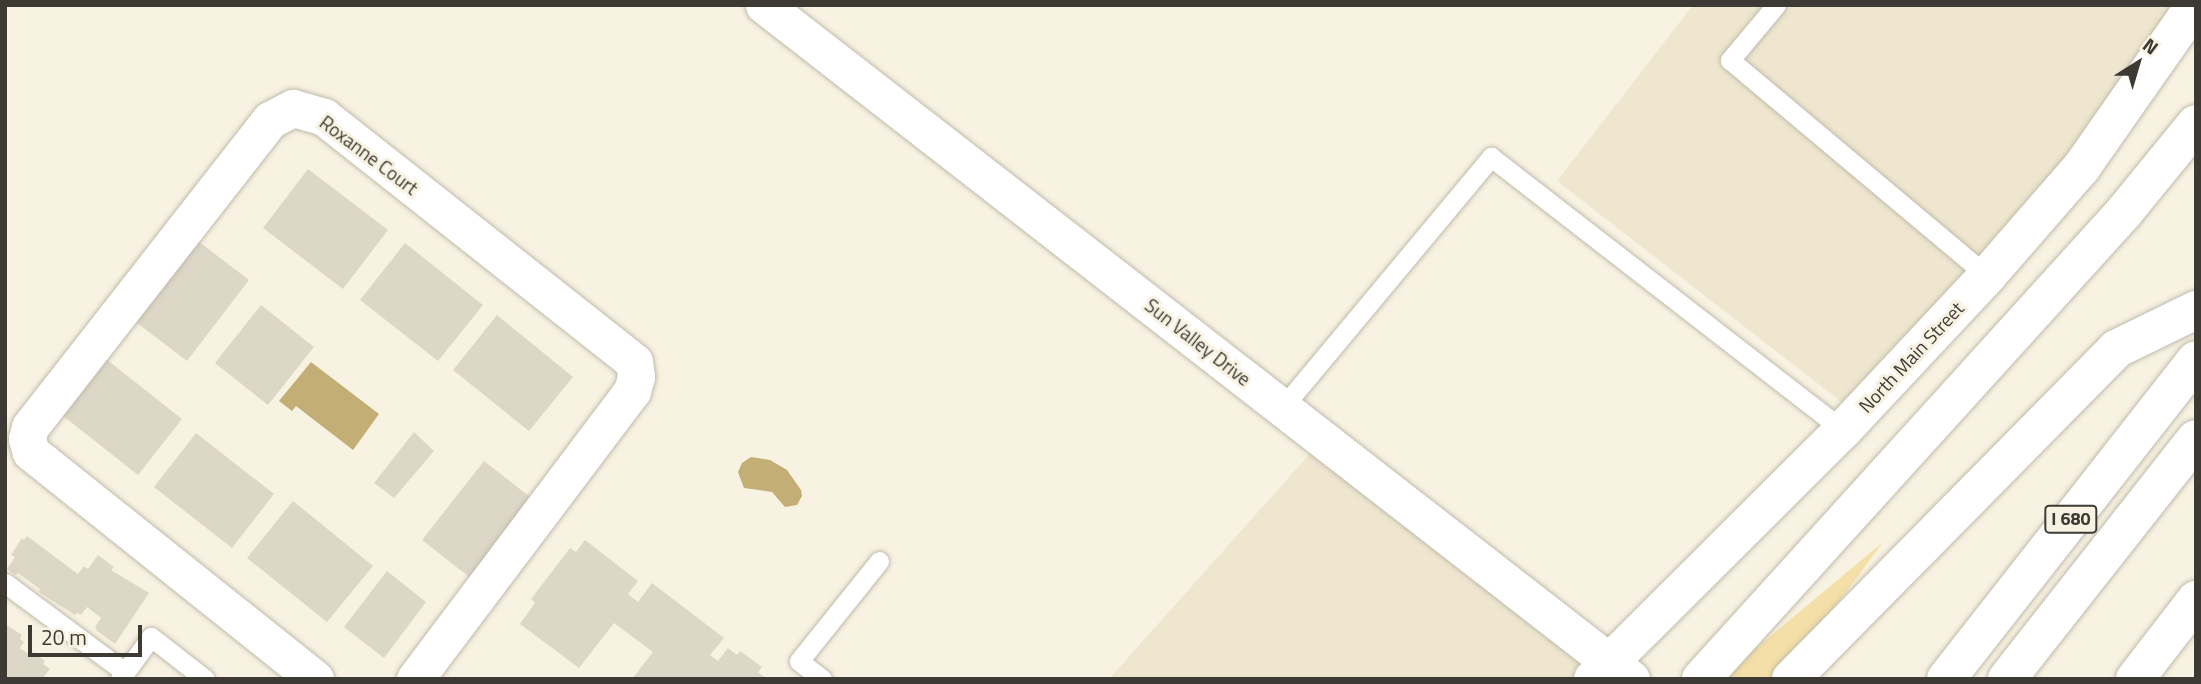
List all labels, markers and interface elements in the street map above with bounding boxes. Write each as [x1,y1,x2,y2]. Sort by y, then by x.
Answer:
north arrow [2103,28,2173,98]
text: N [2137,30,2165,61]
street label: Roxanne Court [315,111,423,199]
street label: Sun Valley Drive [1141,294,1255,390]
street label: North Main Street [1854,297,1968,417]
road number: I 680 [2043,504,2099,534]
scale bar [32,610,145,654]
text: 20 m [41,621,87,653]

